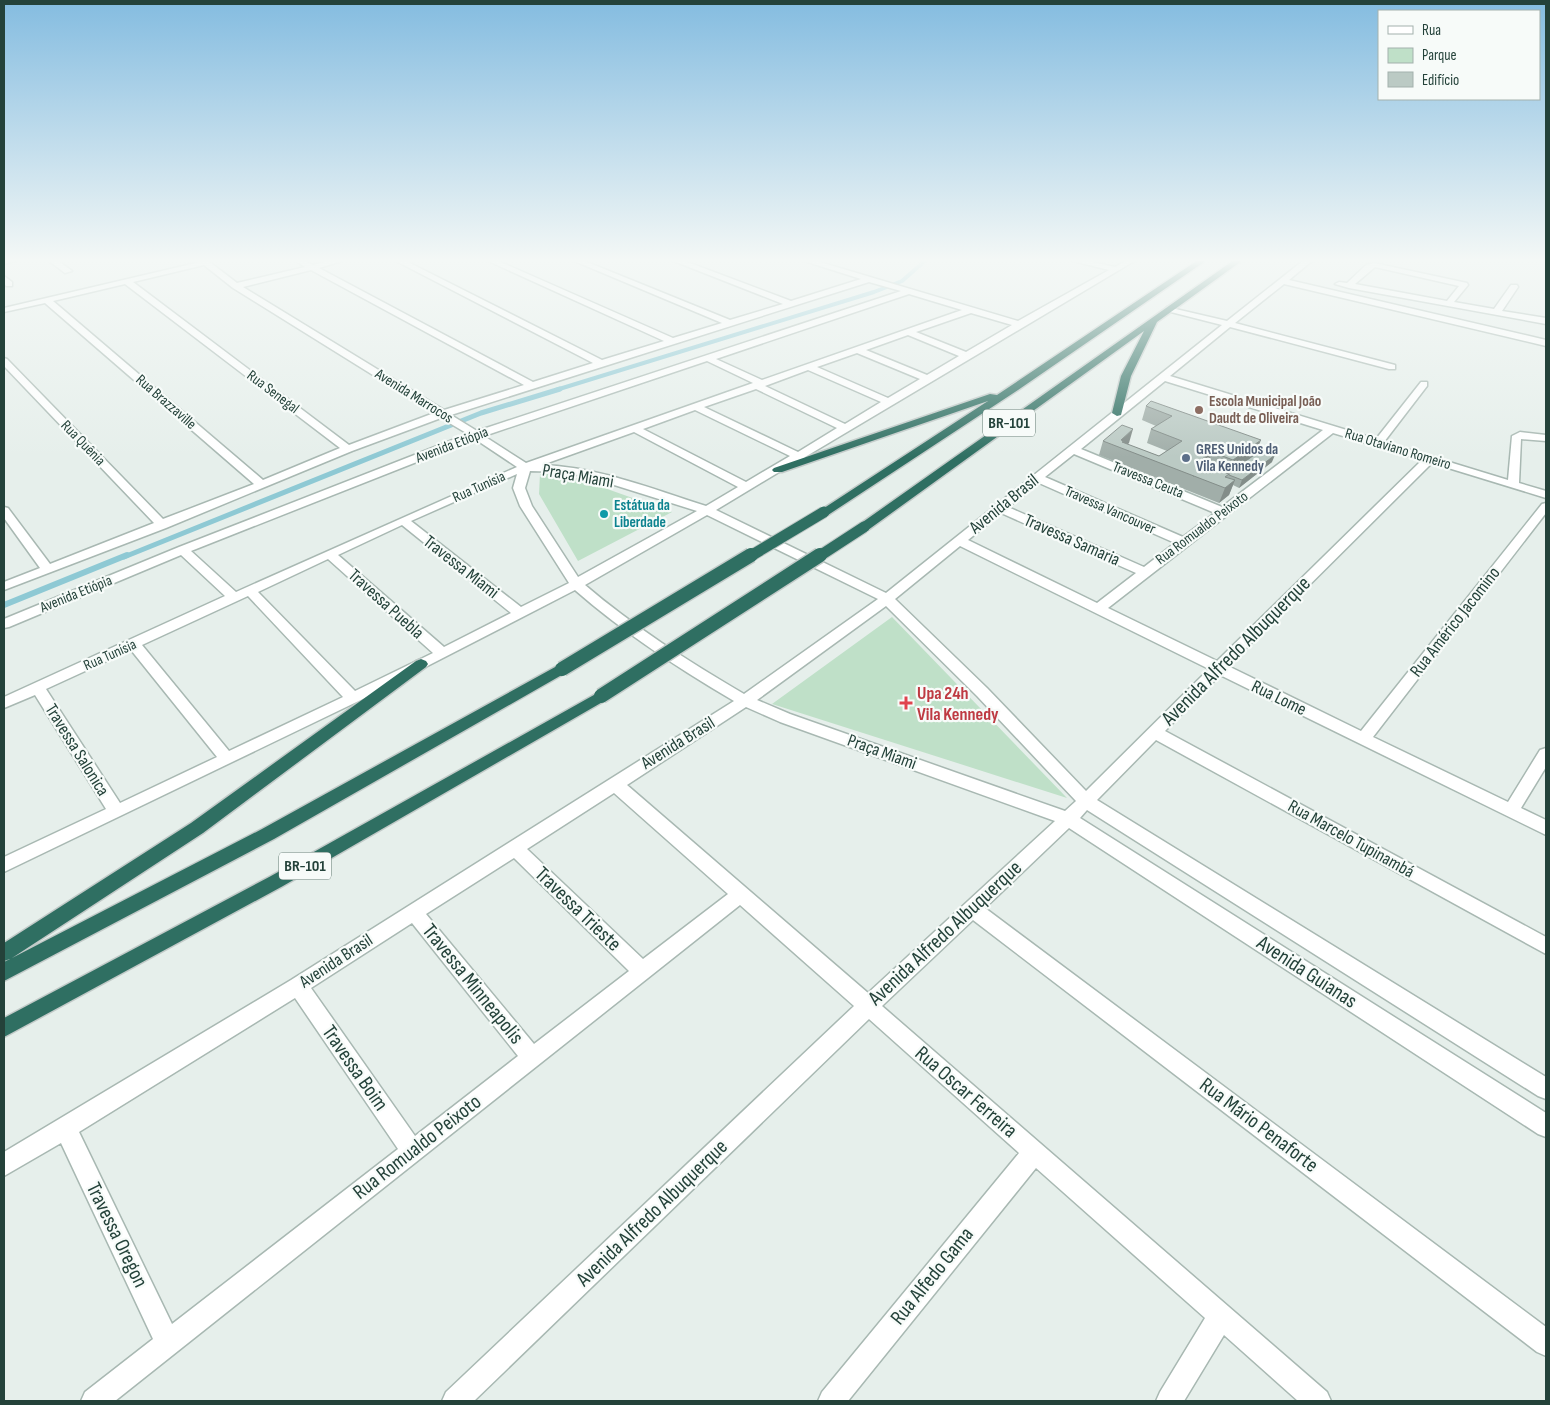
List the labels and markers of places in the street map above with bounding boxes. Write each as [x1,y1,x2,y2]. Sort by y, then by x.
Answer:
place label: Escola Municipal João Daudt de Oliveira [1209,392,1321,428]
marker: Escola Municipal João Daudt de Oliveira [1193,404,1205,416]
place label: GRES Unidos da Vila Kennedy [1196,440,1278,476]
marker: GRES Unidos da Vila Kennedy [1180,452,1192,464]
place label: Estátua da Liberdade [614,496,670,532]
marker: Estátua da Liberdade [598,508,610,520]
place label: Upa 24h Vila Kennedy [917,683,999,725]
marker: Upa 24h Vila Kennedy [899,696,913,710]

